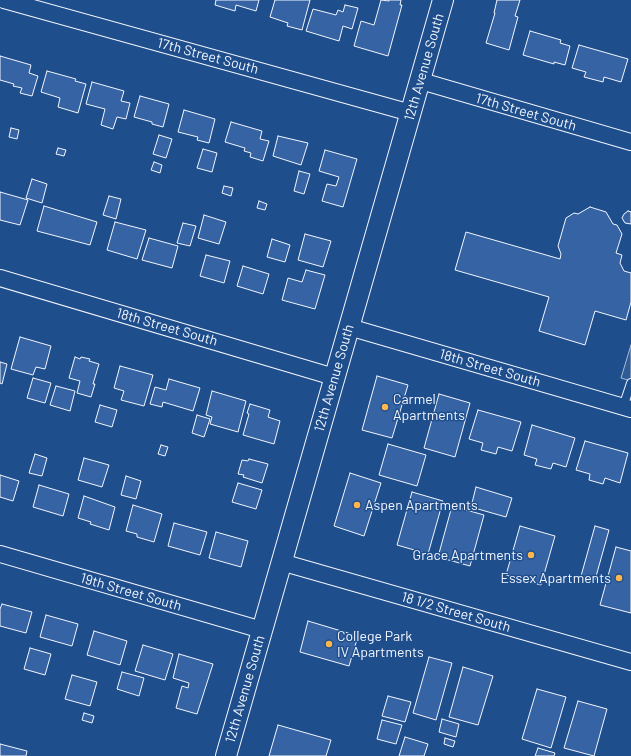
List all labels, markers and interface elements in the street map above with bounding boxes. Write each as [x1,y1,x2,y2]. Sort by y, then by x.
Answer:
street label: 12th Avenue South [401,11,447,123]
street label: 17th Street South [156,34,260,78]
street label: 17th Street South [474,90,578,134]
street label: 18th Street South [114,305,220,349]
street label: 12th Avenue South [311,322,357,434]
street label: 18th Street South [437,346,543,390]
place label: Carmel Apartments [393,391,465,424]
marker: Carmel Apartments [380,402,390,412]
place label: Aspen Apartments [365,497,478,513]
marker: Aspen Apartments [352,500,362,510]
place label: Grace Apartments [413,547,523,563]
marker: Grace Apartments [526,550,536,560]
street label: 19th Street South [78,570,184,614]
place label: Essex Apartments [500,570,611,586]
marker: Essex Apartments [614,573,624,583]
street label: 18 1/2 Street South [399,588,513,636]
place label: College Park IV Apartments [337,628,424,660]
street label: 12th Avenue South [222,633,268,745]
marker: College Park IV Apartments [324,639,334,649]

